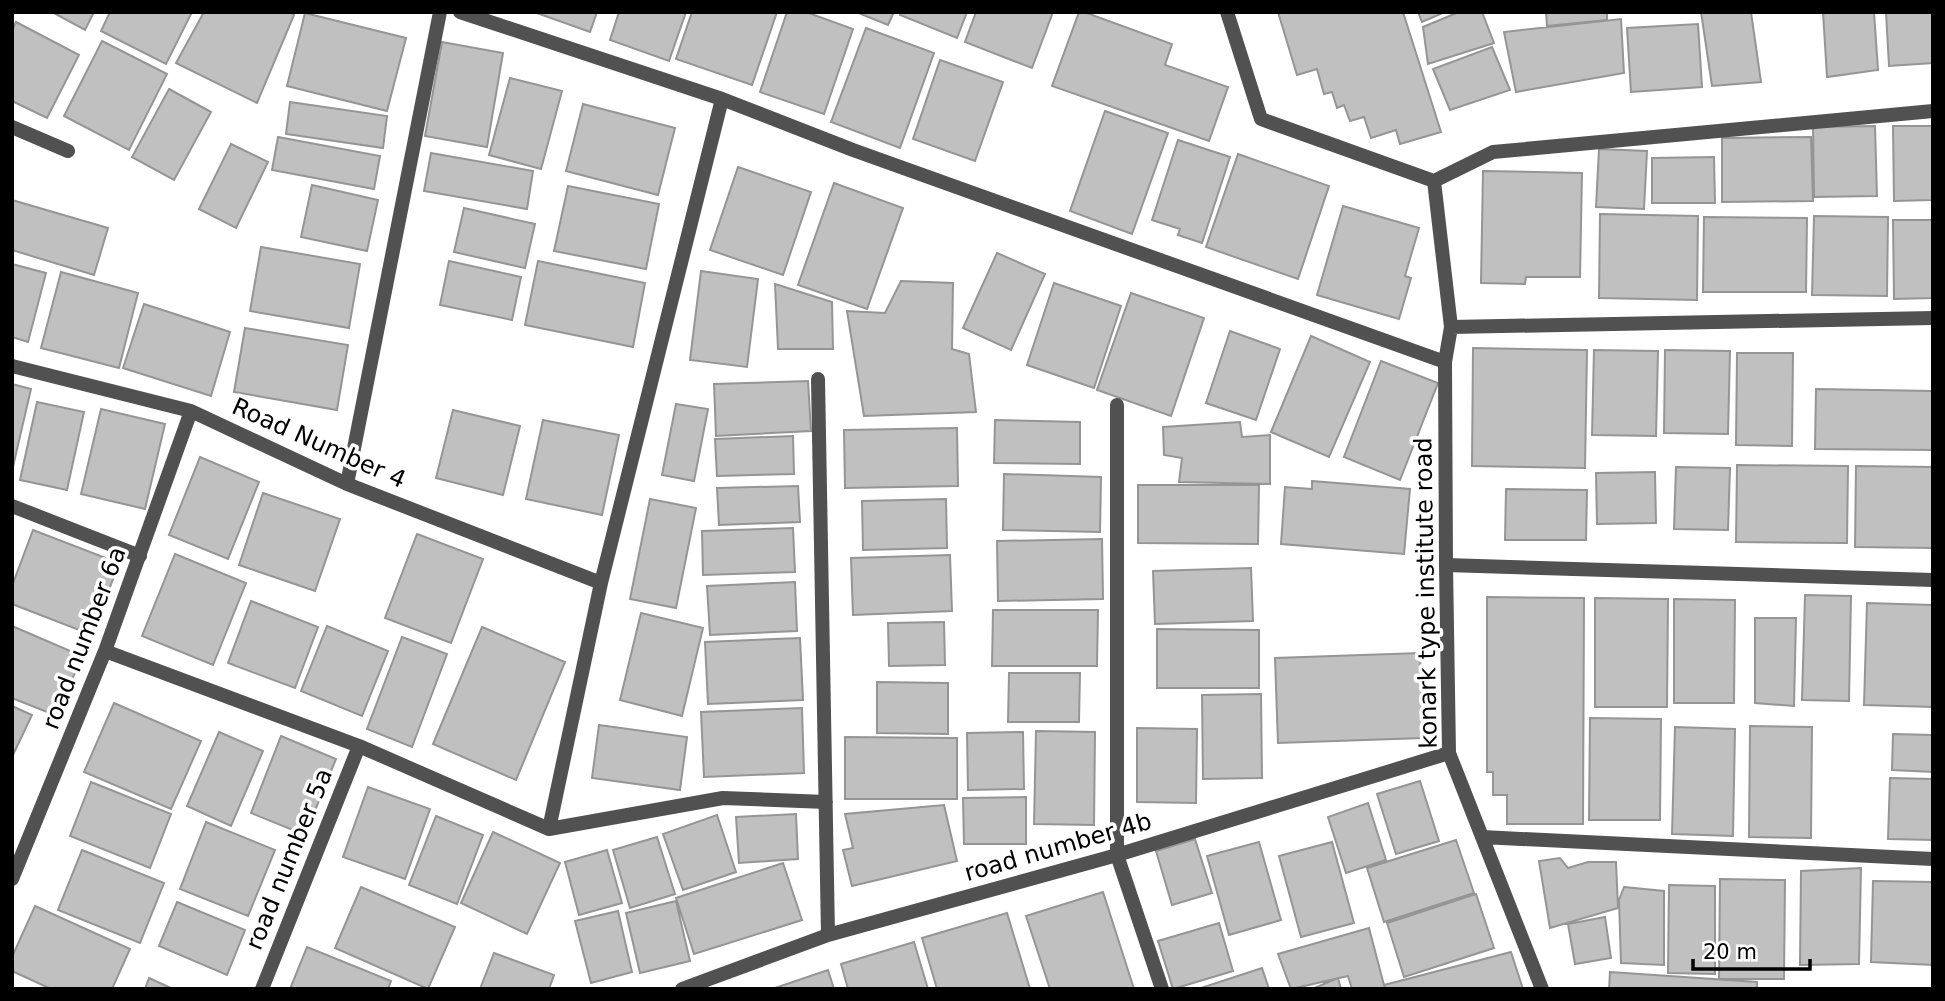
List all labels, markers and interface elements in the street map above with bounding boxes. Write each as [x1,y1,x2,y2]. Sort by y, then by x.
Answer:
street label: Road Number 4 [228,392,410,494]
street label: konark type institute road [1409,437,1443,749]
street label: road number 6a [36,543,132,733]
street label: road number 5a [240,764,338,954]
street label: road number 4b [961,807,1155,887]
scale bar [1693,928,1810,972]
text: 20 m [1703,940,1757,964]

